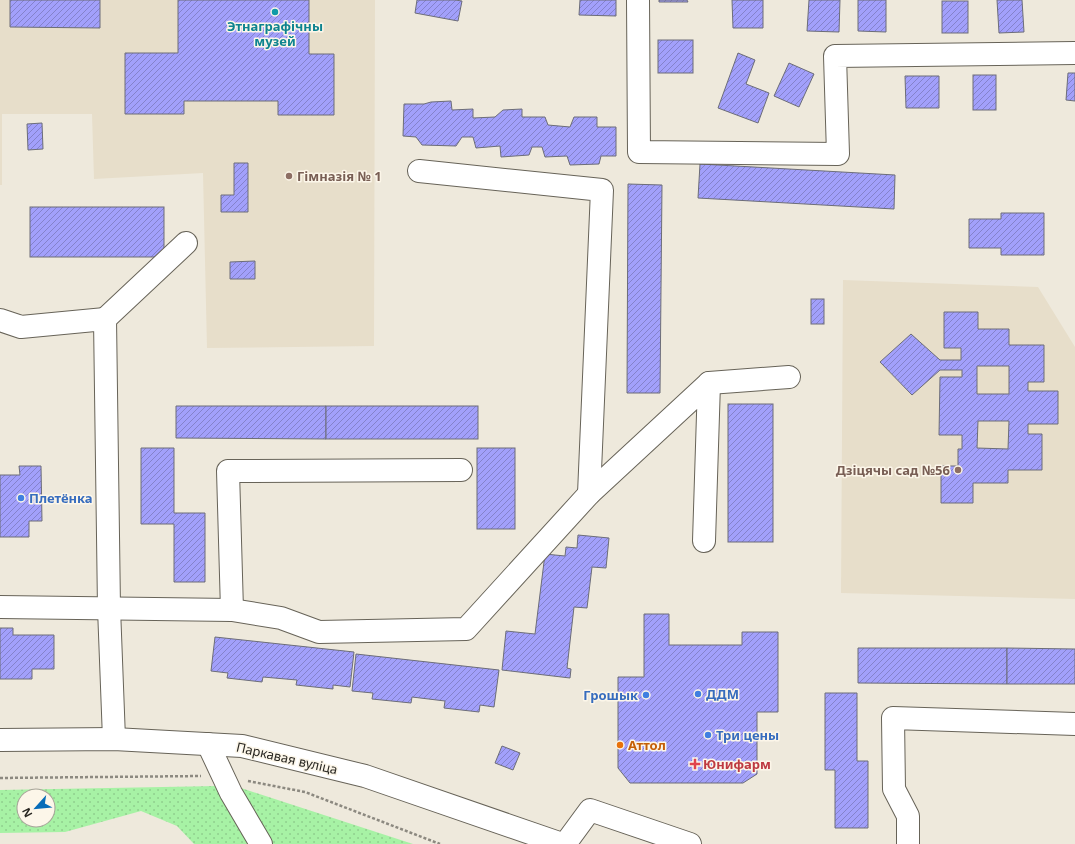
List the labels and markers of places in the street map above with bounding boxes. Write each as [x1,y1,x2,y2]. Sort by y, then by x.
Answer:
marker: Этнаграфічны музей [270,7,280,17]
place label: Этнаграфічны музей [227,17,323,50]
place label: Гімназія № 1 [297,167,382,185]
marker: Гімназія № 1 [284,171,294,181]
place label: Дзіцячы сад №56 [836,461,950,479]
marker: Дзіцячы сад №56 [953,465,963,475]
place label: Плетёнка [29,489,93,507]
marker: Плетёнка [16,493,26,503]
place label: ДДМ [706,685,739,703]
place label: Грошык [583,686,638,704]
marker: ДДМ [693,689,703,699]
marker: Грошык [641,690,651,700]
place label: Три цены [716,726,779,744]
marker: Три цены [703,730,713,740]
place label: Аттол [628,736,666,754]
marker: Аттол [615,740,625,750]
place label: Юнифарм [703,755,771,773]
marker: Юнифарм [690,759,700,769]

